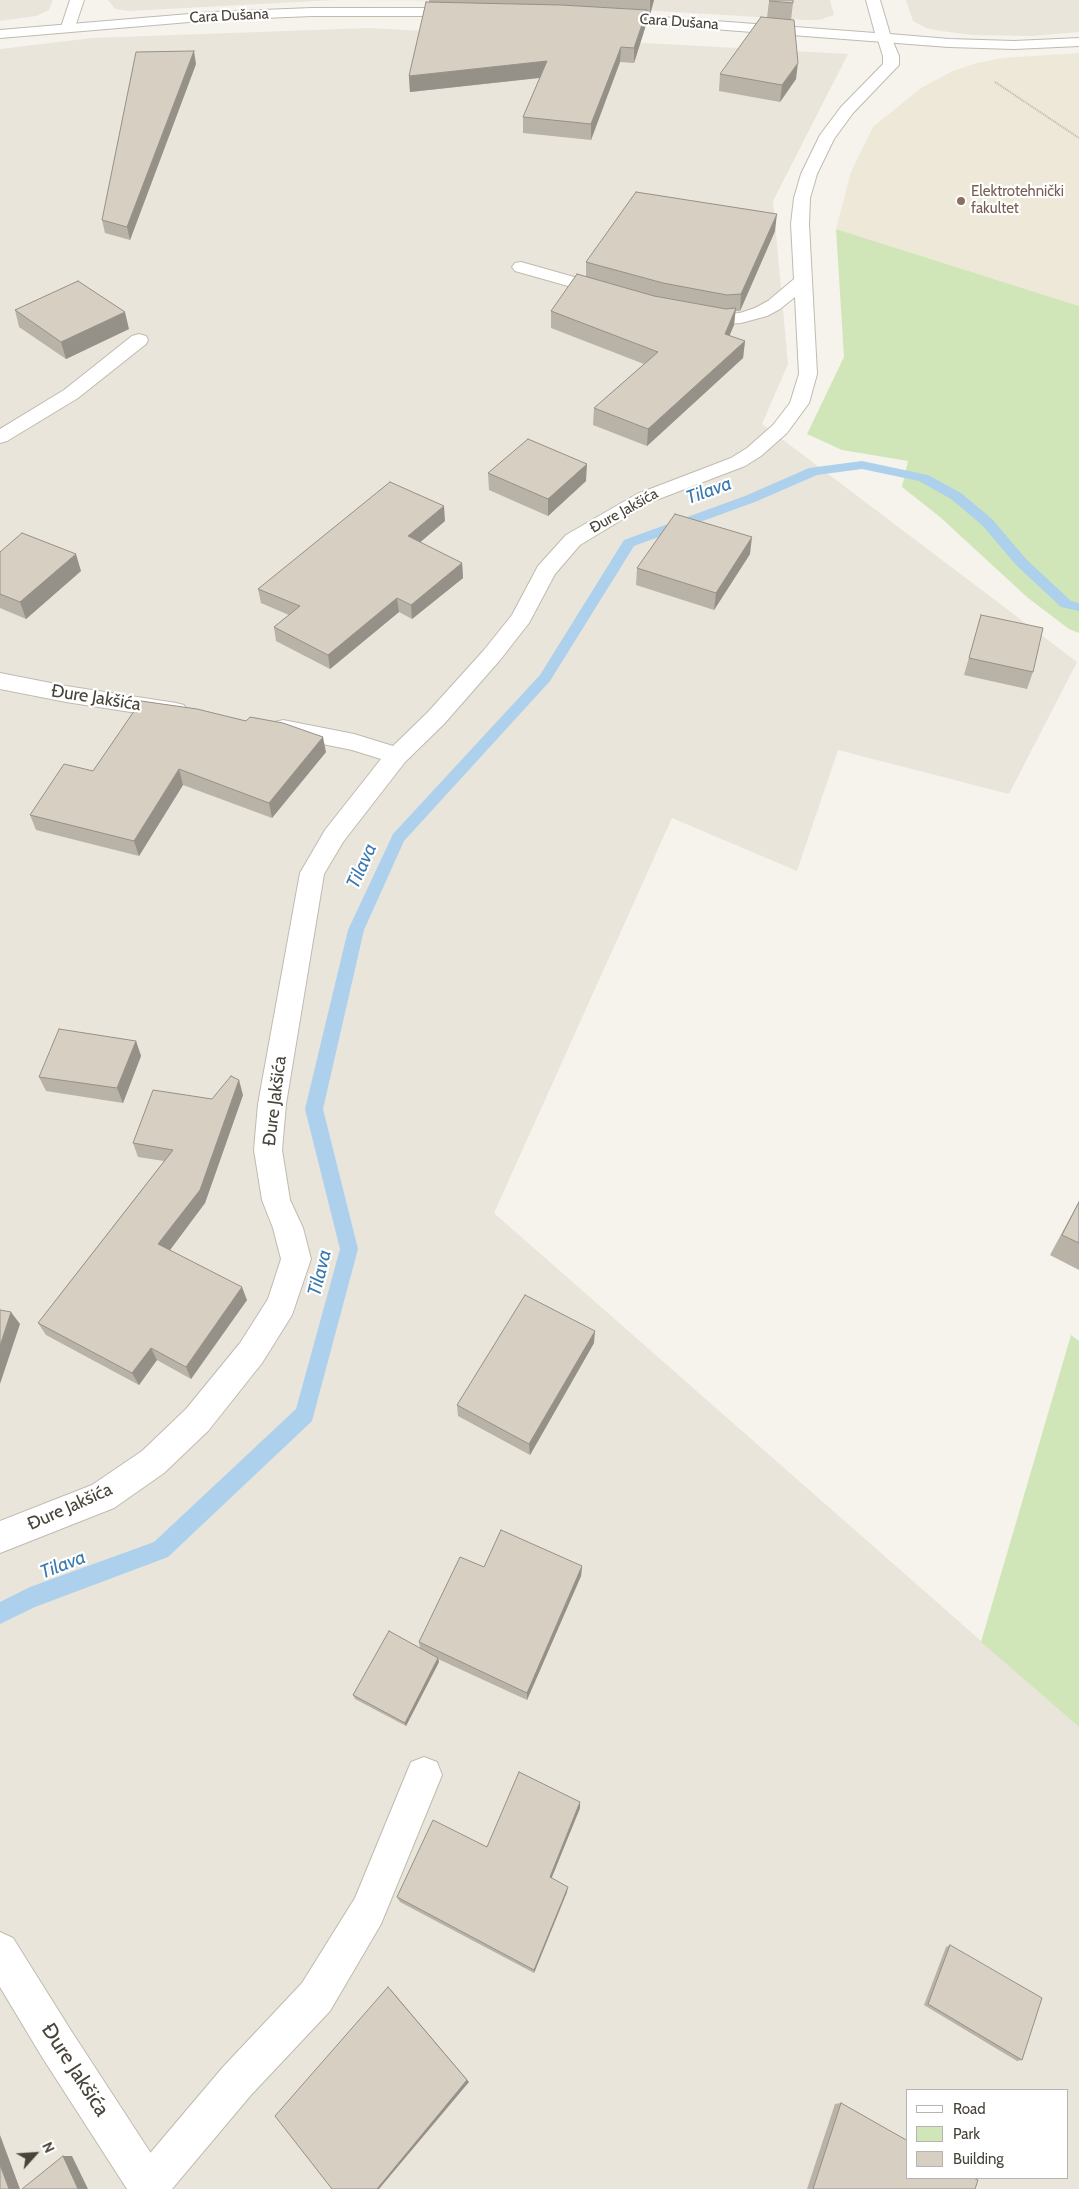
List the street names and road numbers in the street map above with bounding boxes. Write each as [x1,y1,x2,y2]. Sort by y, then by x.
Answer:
street label: Cara Dušana [189,5,269,27]
street label: Cara Dušana [639,10,719,34]
street label: Đure Jakšića [587,485,661,537]
street label: Đure Jakšića [50,680,142,716]
street label: Đure Jakšića [259,1055,291,1147]
street label: Đure Jakšića [24,1479,116,1535]
street label: Đure Jakšića [36,2019,114,2121]

